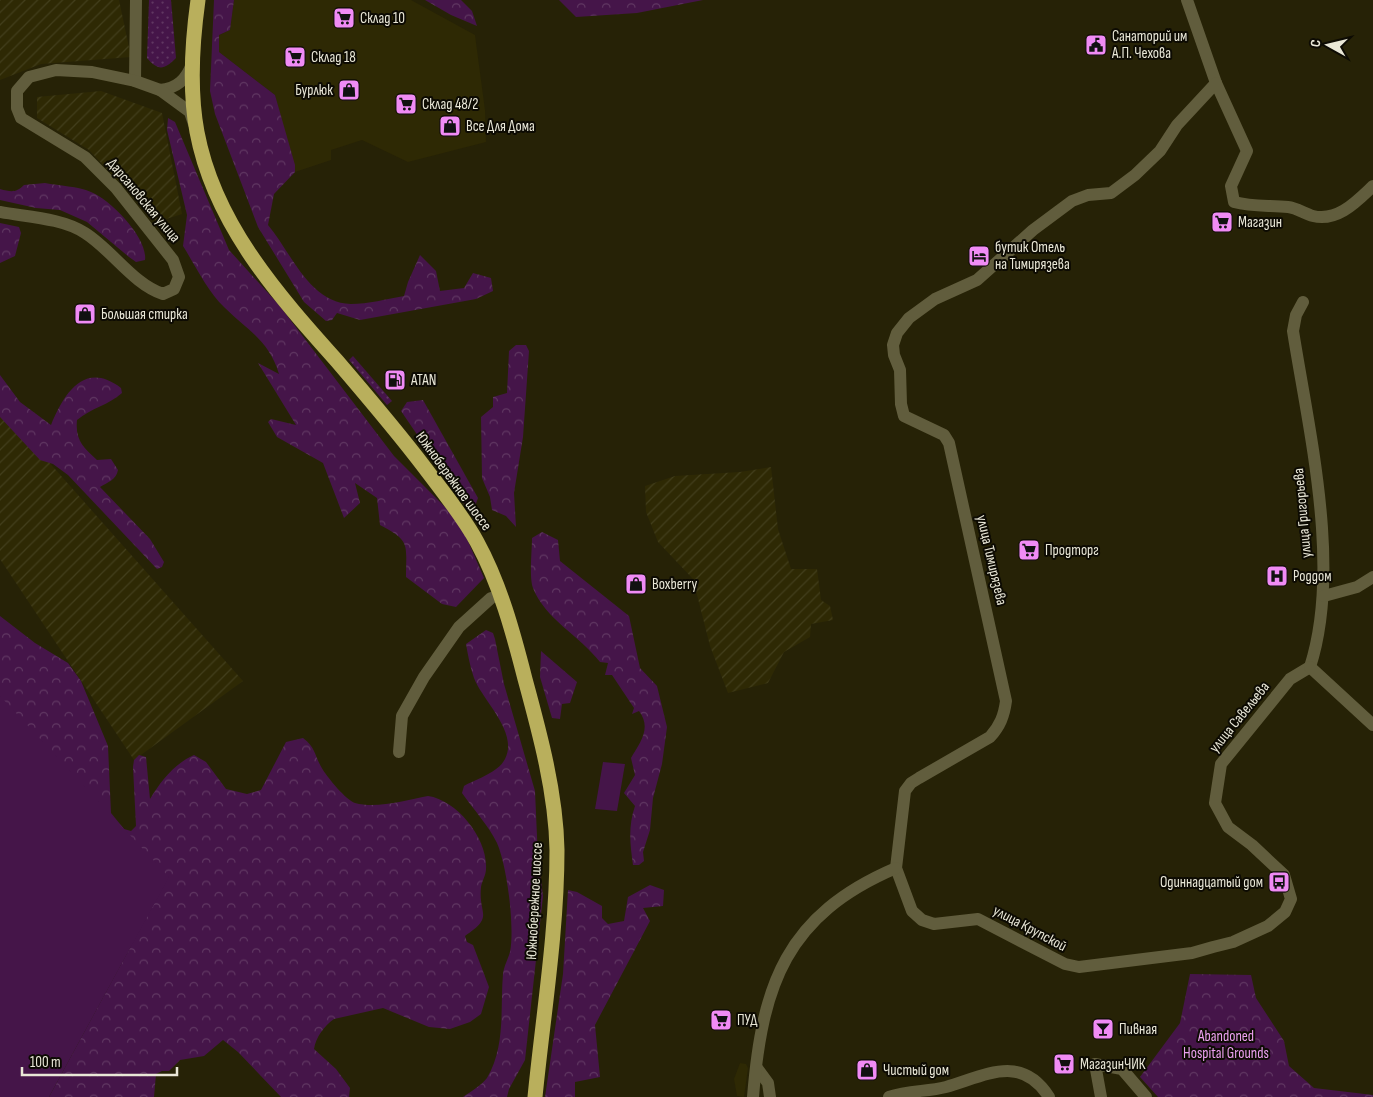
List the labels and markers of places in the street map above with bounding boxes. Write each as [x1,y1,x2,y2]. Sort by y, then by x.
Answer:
supermarket icon: Склад 10 [332,6,356,30]
place label: Склад 10 [360,9,405,28]
place label: Санаторий им А.П. Чехова [1111,27,1187,63]
public building icon: Санаторий им А.П. Чехова [1084,33,1108,57]
supermarket icon: Склад 18 [283,45,307,69]
place label: Склад 18 [311,48,356,67]
shop icon: Бурлюк [337,78,361,102]
place label: Бурлюк [295,81,333,100]
supermarket icon: Склад 48/2 [394,92,418,116]
place label: Склад 48/2 [422,95,478,114]
shop icon: Все Для Дома [438,114,462,138]
place label: Все Для Дома [466,117,535,136]
supermarket icon: Магазин [1210,210,1234,234]
place label: Магазин [1238,213,1282,232]
place label: бутик Отель на Тимирязева [995,238,1070,274]
hotel icon: бутик Отель на Тимирязева [967,244,991,268]
shop icon: Большая стирка [73,302,97,326]
place label: Большая стирка [101,305,188,324]
fuel station icon: ATAN [383,368,407,392]
place label: ATAN [410,371,436,390]
supermarket icon: Продторг [1017,538,1041,562]
place label: Продторг [1045,541,1099,560]
hospital icon: Роддом [1265,564,1289,588]
place label: Роддом [1293,567,1332,586]
shop icon: Boxberry [624,572,648,596]
place label: Boxberry [652,575,697,594]
bus stop icon: Одиннадцатый дом [1267,870,1291,894]
place label: Одиннадцатый дом [1160,873,1263,892]
supermarket icon: ПУД [709,1008,733,1032]
place label: ПУД [737,1011,758,1030]
bar icon: Пивная [1091,1017,1115,1041]
place label: Пивная [1119,1020,1157,1039]
supermarket icon: МагазинЧИК [1052,1052,1076,1076]
place label: МагазинЧИК [1080,1055,1146,1074]
shop icon: Чистый дом [855,1058,879,1082]
place label: Чистый дом [883,1061,949,1080]

